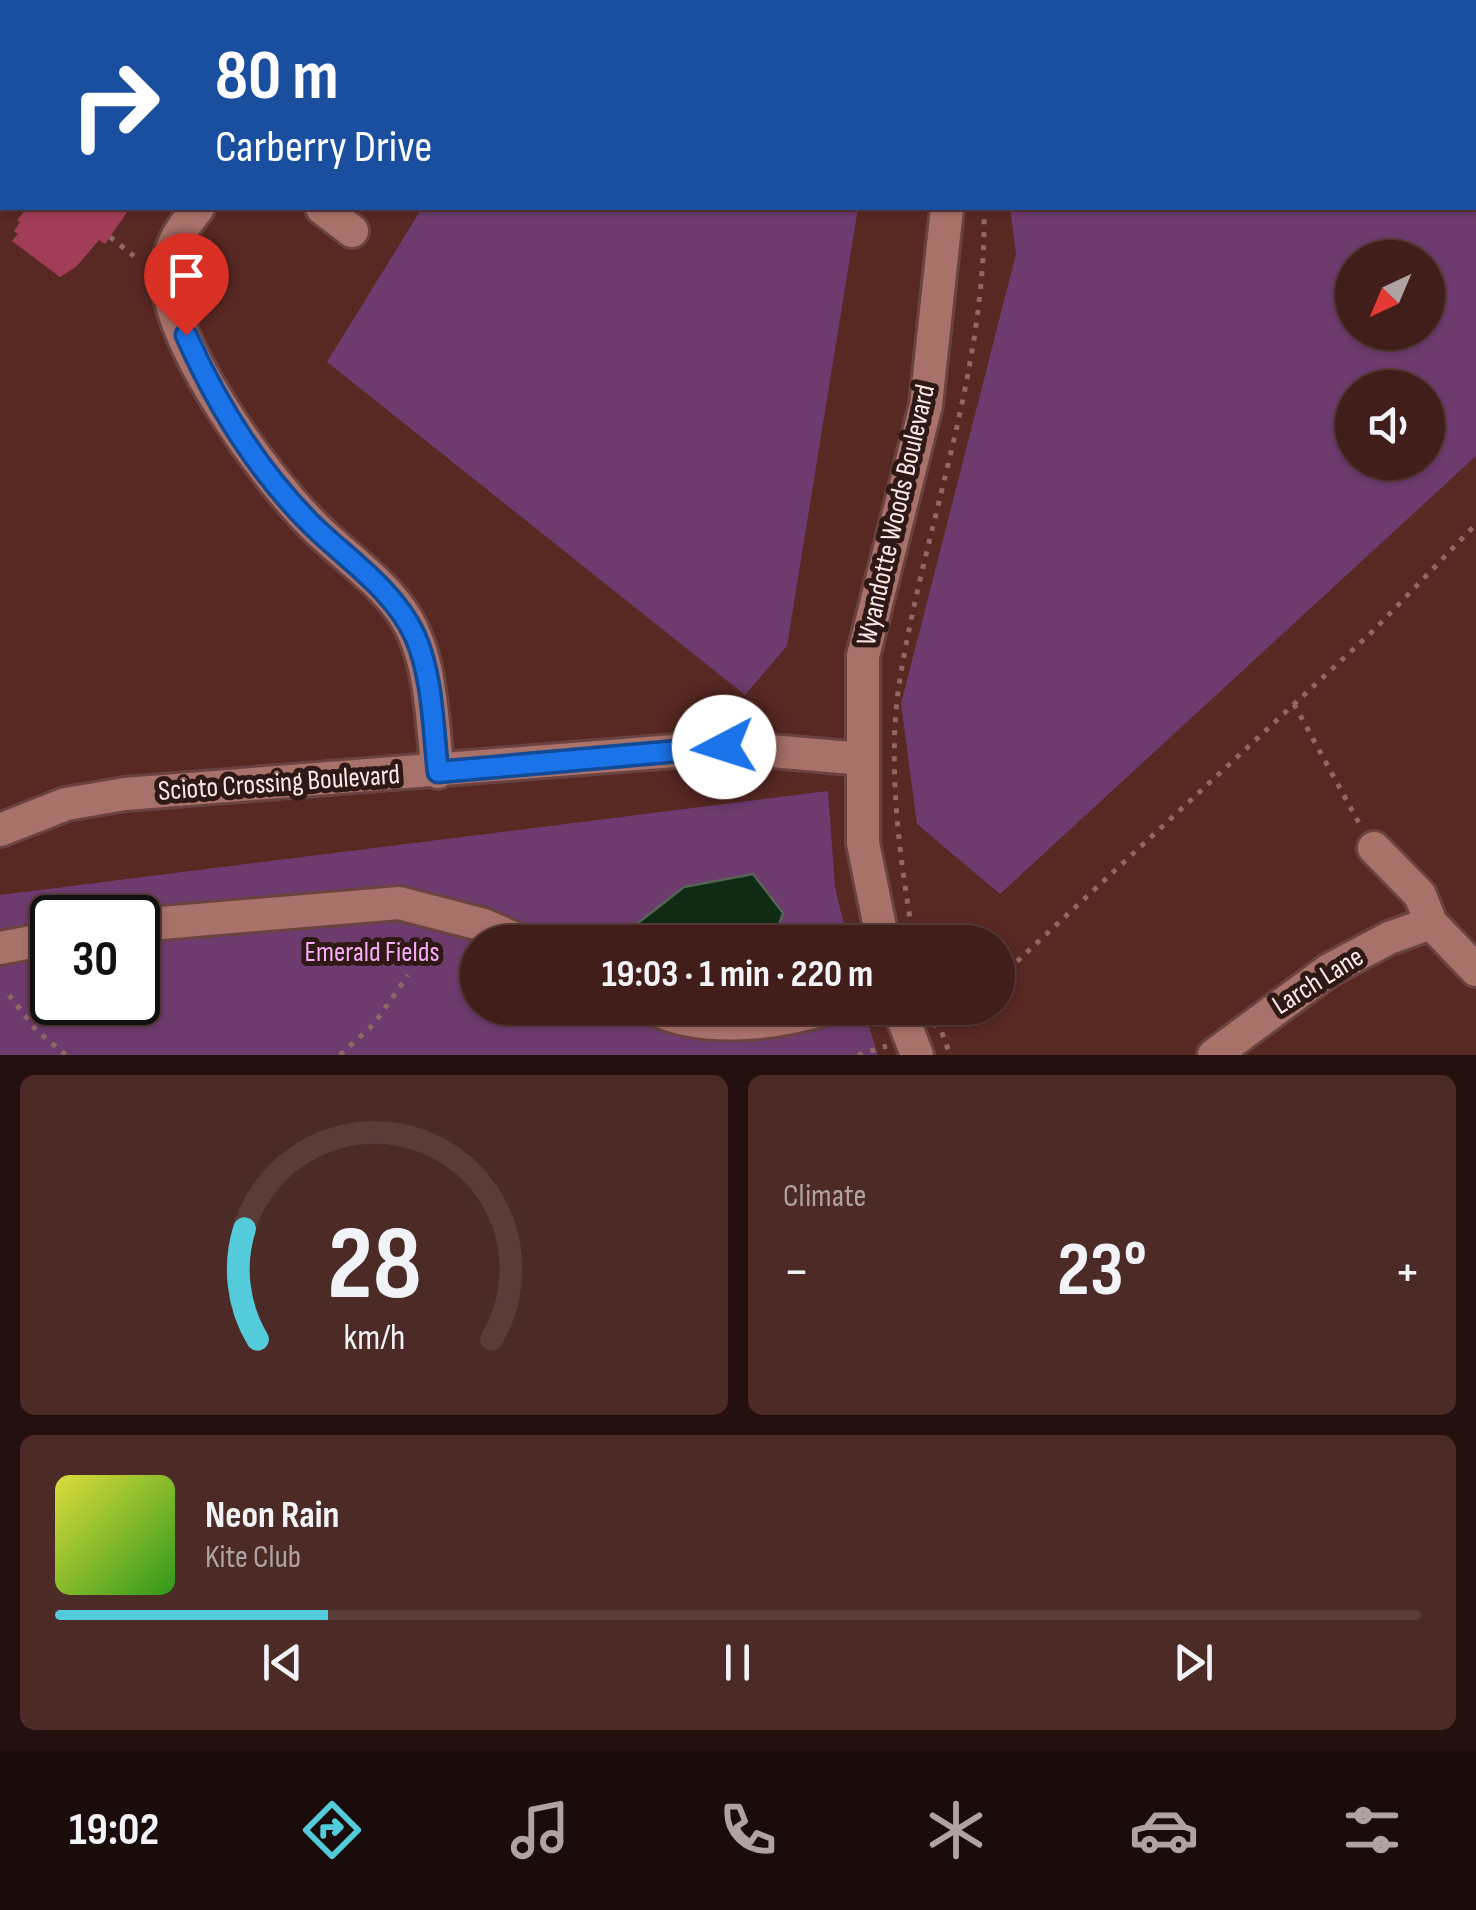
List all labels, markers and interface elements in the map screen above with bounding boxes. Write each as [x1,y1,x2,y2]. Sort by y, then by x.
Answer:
text: 80 m [215,35,339,119]
icon: right [50,40,180,170]
text: Carberry Drive [215,120,432,175]
pin [144,233,229,336]
north arrow [1335,240,1445,350]
map controls [1335,240,1445,480]
icon: arrive [159,248,214,303]
button: sound [1335,370,1445,480]
street label: Wyandotte Woods Boulevard [850,381,942,649]
position arrow [672,695,776,799]
street label: Scioto Crossing Boulevard [157,758,401,808]
speed limit sign: 30 [30,895,160,1025]
park label: Emerald Fields [305,936,439,969]
street label: Larch Lane [1267,940,1369,1022]
text: 19:03 · 1 min · 220 m [602,952,873,997]
text: Climate [783,1177,866,1216]
text: 28 [327,1203,421,1328]
text: 23° [1057,1226,1147,1317]
text: − [783,1239,810,1306]
text: + [1394,1239,1421,1306]
text: km/h [343,1317,405,1360]
text: Neon Rain [205,1493,339,1538]
text: Kite Club [205,1538,301,1577]
icon: previous [255,1635,310,1690]
icon: pause [710,1635,765,1690]
icon: next [1166,1635,1221,1690]
icon: directions [297,1795,367,1865]
icon: music [505,1795,575,1865]
icon: phone [713,1795,783,1865]
icon: climate [921,1795,991,1865]
icon: car [1129,1795,1199,1865]
icon: filters [1337,1795,1407,1865]
text: 19:02 [69,1803,159,1858]

